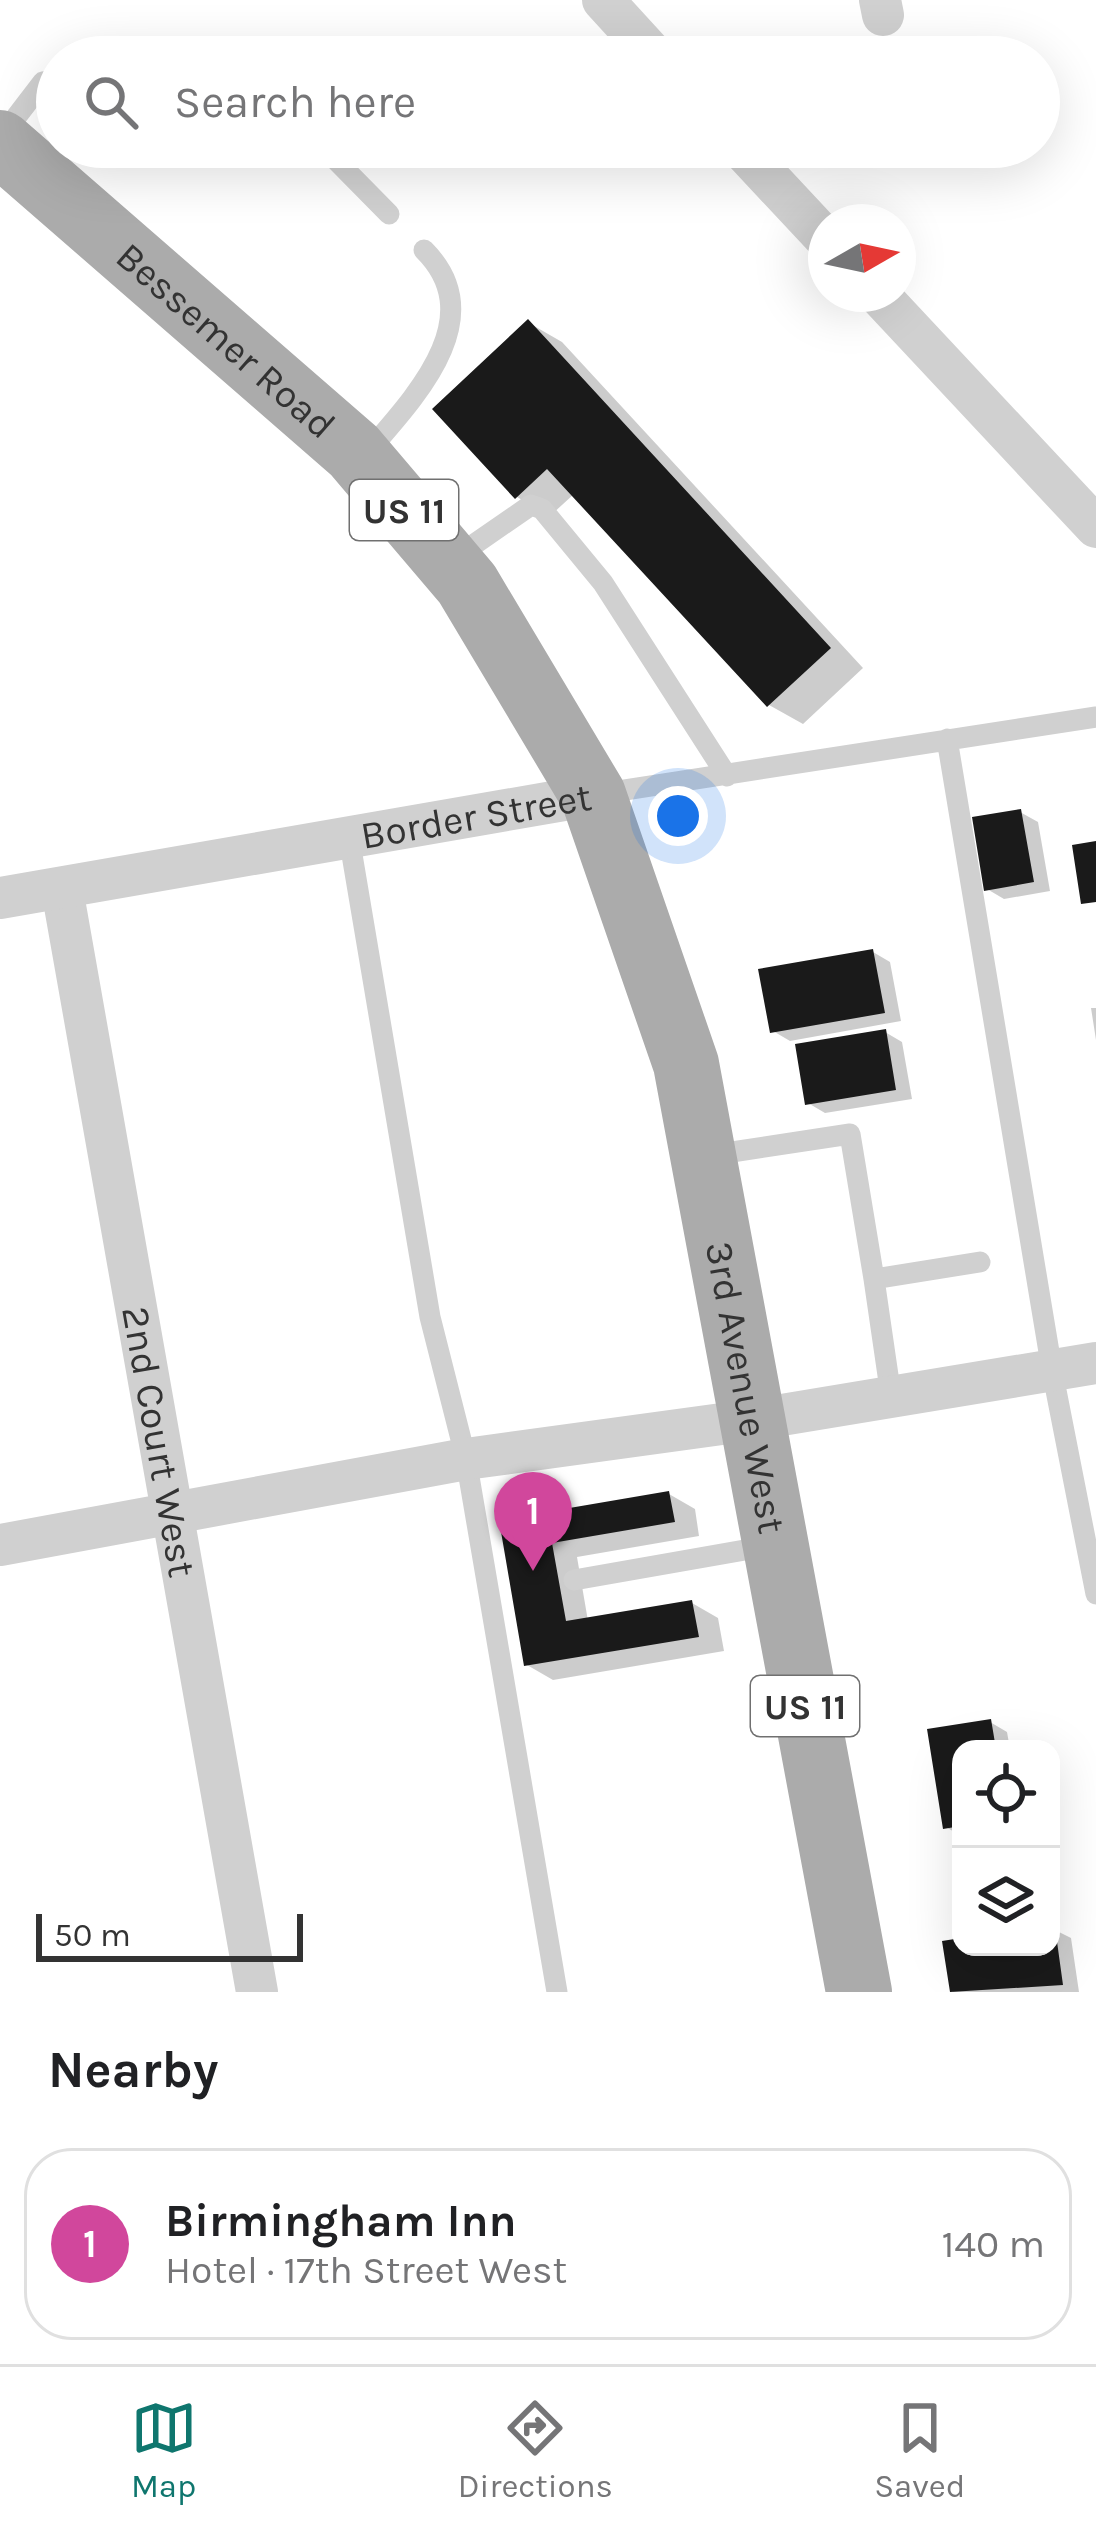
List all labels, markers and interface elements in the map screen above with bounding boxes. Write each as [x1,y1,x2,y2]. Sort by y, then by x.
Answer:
search box [36,36,1060,168]
icon: search [78,69,144,135]
text: Search here [174,76,416,128]
north arrow [808,204,916,312]
street label: Bessemer Road [107,233,345,448]
road number: US 11 [350,480,458,540]
street label: Border Street [357,774,595,859]
your location [648,786,708,846]
street label: 3rd Avenue West [696,1238,795,1537]
street label: 2nd Court West [112,1303,205,1581]
pin: 1 [494,1472,572,1571]
road number: US 11 [751,1676,859,1736]
map controls [952,1740,1060,1956]
button: locate [952,1740,1060,1848]
button: layers [952,1848,1060,1956]
scale bar [36,1908,303,1961]
text: 50 m [54,1916,131,1954]
text: Nearby [48,2040,218,2100]
text: Birmingham Inn [165,2195,517,2247]
text: 1 [83,2221,97,2267]
text: 140 m [941,2221,1045,2267]
text: Hotel · 17th Street West [165,2247,567,2293]
tab: Map [131,2395,197,2505]
tab: Directions [458,2395,613,2505]
tab: Saved [874,2395,965,2505]

